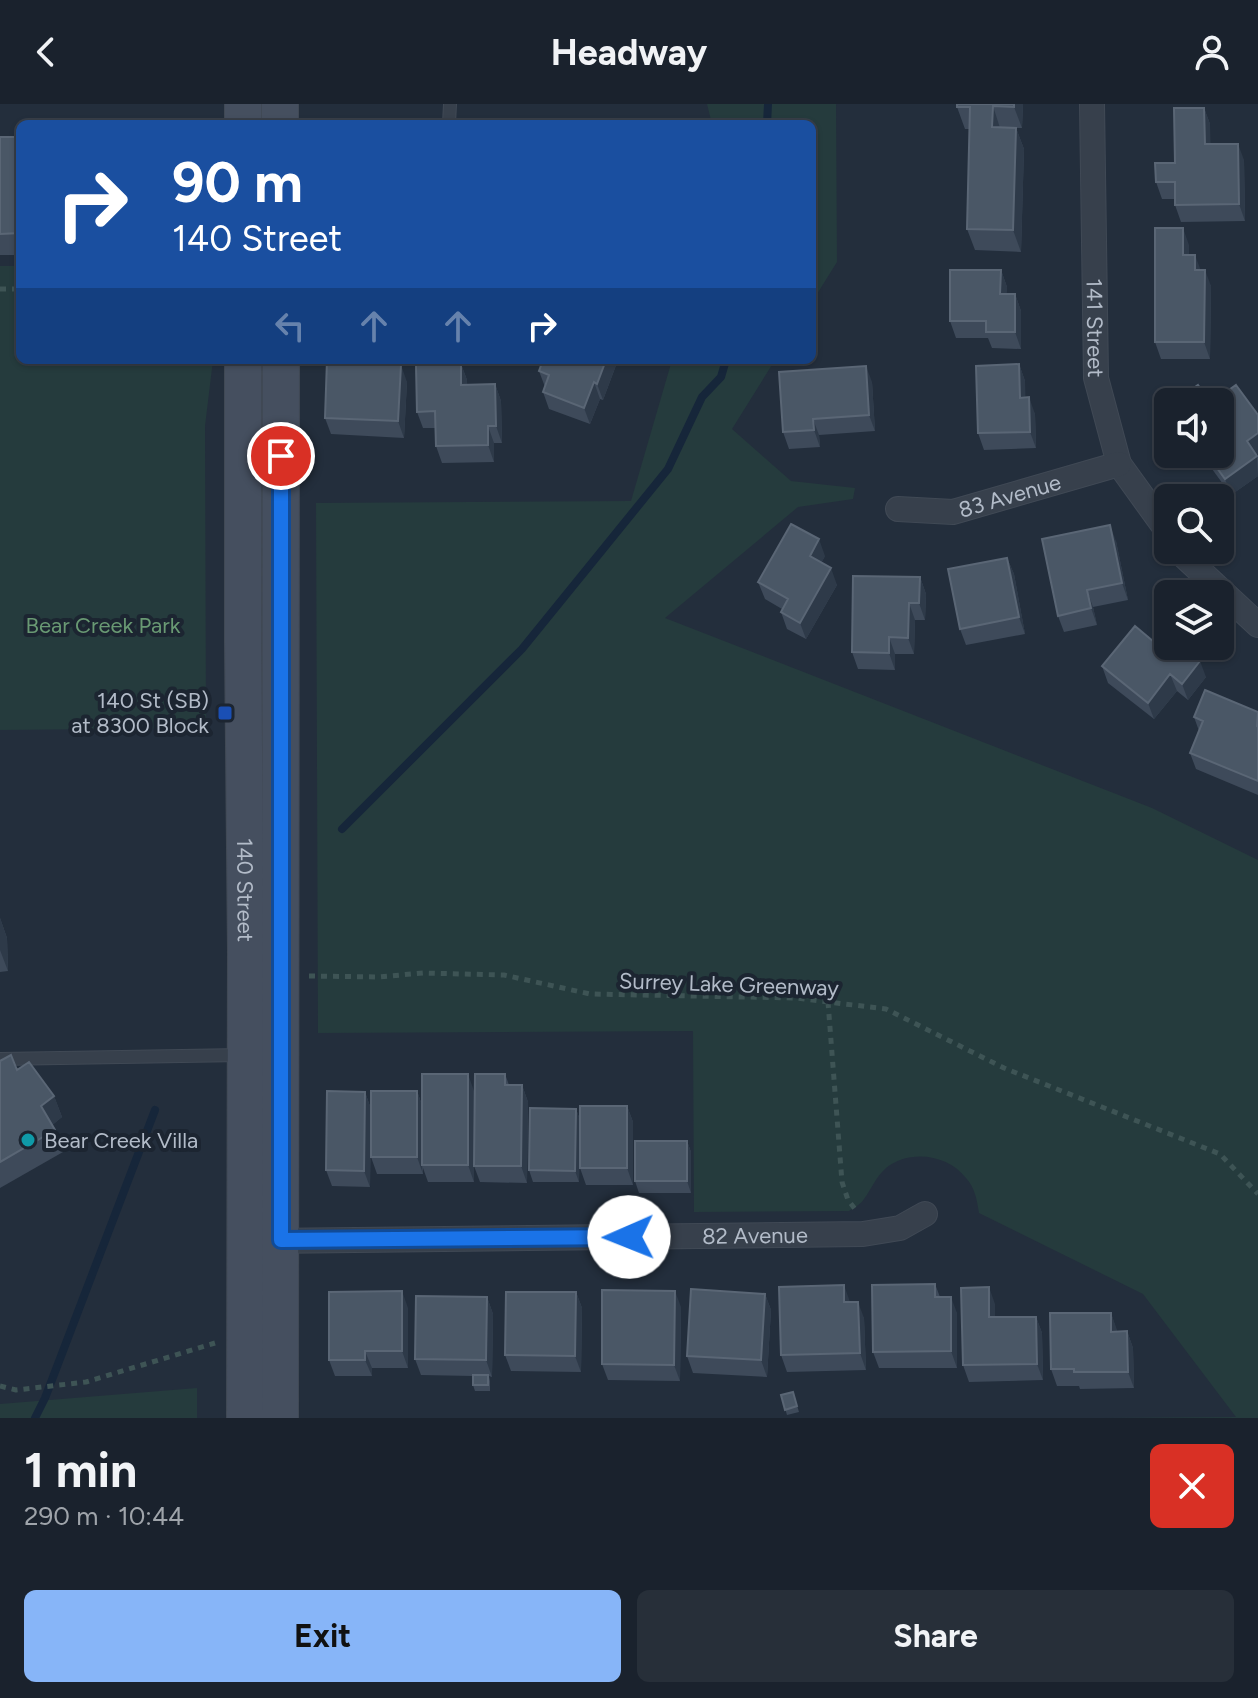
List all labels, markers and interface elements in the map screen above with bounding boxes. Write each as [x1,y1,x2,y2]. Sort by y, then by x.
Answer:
icon: back [24,30,68,74]
icon: person [1190,30,1234,74]
text: Headway [551,31,707,74]
text: 90 m [172,149,303,216]
icon: right [40,152,144,256]
text: 140 Street [172,217,342,260]
street label: 141 Street [1081,278,1109,378]
icon: left [268,304,312,348]
icon: ahead [352,304,396,348]
icon: ahead [436,304,480,348]
icon: right [520,304,564,348]
map controls [1154,388,1234,660]
button: sound [1154,388,1234,468]
pin [247,422,315,490]
icon: arrive [259,434,303,478]
street label: 83 Avenue [955,469,1064,524]
button: search [1154,484,1234,564]
button: layers [1154,580,1234,660]
park label: Bear Creek Park [26,612,181,639]
place label: 140 St (SB) at 8300 Block [71,687,209,739]
marker: 140 St (SB) at 8300 Block [216,704,234,722]
street label: 140 Street [231,838,259,942]
street label: Surrey Lake Greenway [619,967,840,1002]
place label: Bear Creek Villa [44,1127,198,1154]
marker: Bear Creek Villa [19,1131,37,1149]
position arrow [587,1195,671,1279]
street label: 82 Avenue [702,1222,808,1250]
text: 1 min [24,1441,137,1499]
button: close [1150,1444,1234,1528]
text: 290 m · 10:44 [24,1500,184,1532]
button: Exit [24,1590,621,1682]
button: Share [637,1590,1234,1682]

